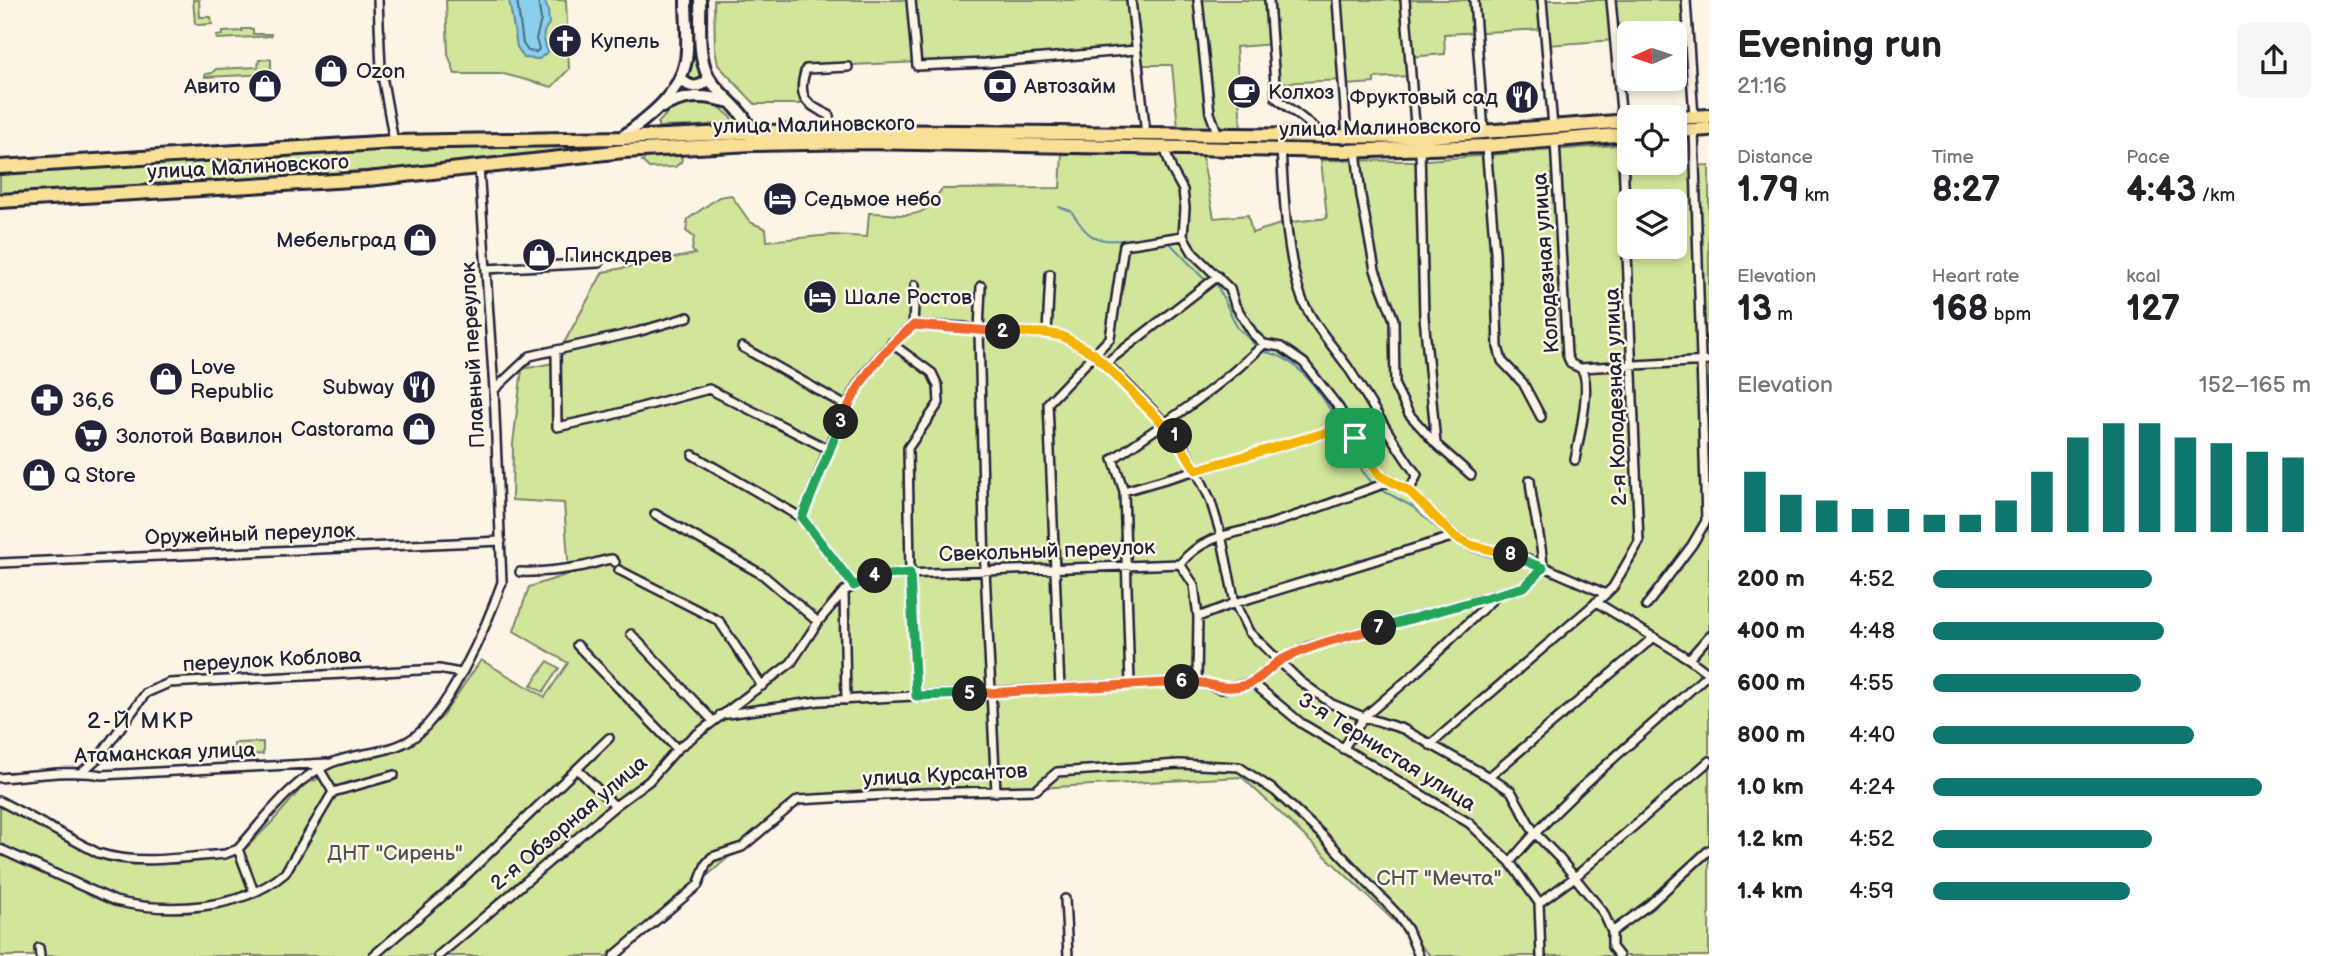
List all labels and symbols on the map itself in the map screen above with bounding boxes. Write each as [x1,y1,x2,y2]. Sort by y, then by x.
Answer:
north arrow [1617,21,1687,91]
church icon: Купель [546,22,584,60]
place label: Купель [590,29,660,54]
shop icon: Ozon [312,52,350,90]
place label: Ozon [356,59,405,84]
shop icon: Авито [246,67,284,105]
bank icon: Автозайм [981,67,1019,105]
cafe icon: Колхоз [1225,73,1263,111]
place label: Авито [183,74,240,99]
place label: Автозайм [1023,74,1116,99]
restaurant icon: Фруктовый сад [1503,78,1541,116]
place label: Колхоз [1268,80,1334,105]
place label: Фруктовый сад [1350,85,1498,110]
street label: улица Малиновского [713,111,915,139]
street label: улица Малиновского [1279,114,1481,142]
street label: улица Малиновского [146,149,350,185]
street label: Колодезная улица [1527,171,1565,354]
hotel icon: Седьмое небо [761,180,799,218]
place label: Седьмое небо [804,187,941,212]
shop icon: Мебельград [401,221,439,259]
place label: Мебельград [276,228,396,253]
shop icon: Пинскдрев [520,236,558,274]
place label: Пинскдрев [564,243,672,268]
street label: Плавный переулок [456,261,490,449]
hotel icon: Шале Ростов [801,278,839,316]
place label: Шале Ростов [844,285,972,310]
street label: 2-я Колодезная улица [1600,287,1632,507]
pin: 2 [986,314,1020,350]
place label: Love Republic [190,355,274,404]
shop icon: Love Republic [147,360,185,398]
restaurant icon: Subway [400,368,438,406]
place label: Subway [323,375,395,400]
pharmacy icon: 36,6 [28,381,66,419]
place label: 36,6 [72,388,115,413]
pin: 3 [824,404,858,440]
pin [1325,408,1385,468]
shop icon: Castorama [400,410,438,448]
supermarket icon: Золотой Вавилон [72,417,110,455]
place label: Castorama [291,417,394,442]
pin: 1 [1158,418,1192,453]
place label: Золотой Вавилон [116,424,283,449]
shop icon: Q Store [20,456,58,494]
place label: Q Store [64,463,136,488]
street label: Оружейный переулок [144,518,356,550]
street label: Свекольный переулок [938,535,1156,567]
pin: 8 [1494,538,1528,572]
pin: 4 [858,558,892,594]
pin: 7 [1362,610,1396,646]
street label: переулок Коблова [182,643,363,677]
pin: 6 [1164,664,1200,700]
pin: 5 [953,676,988,712]
street label: 3-я Тернистая улица [1294,687,1481,817]
district label: 2-Й МКР [87,707,195,735]
street label: Атаманская улица [73,737,257,769]
street label: 2-я Обзорная улица [486,750,653,896]
street label: улица Курсантов [862,758,1028,792]
park label: ДНТ "Сирень" [327,841,463,866]
park label: СНТ "Мечта" [1376,866,1502,891]

